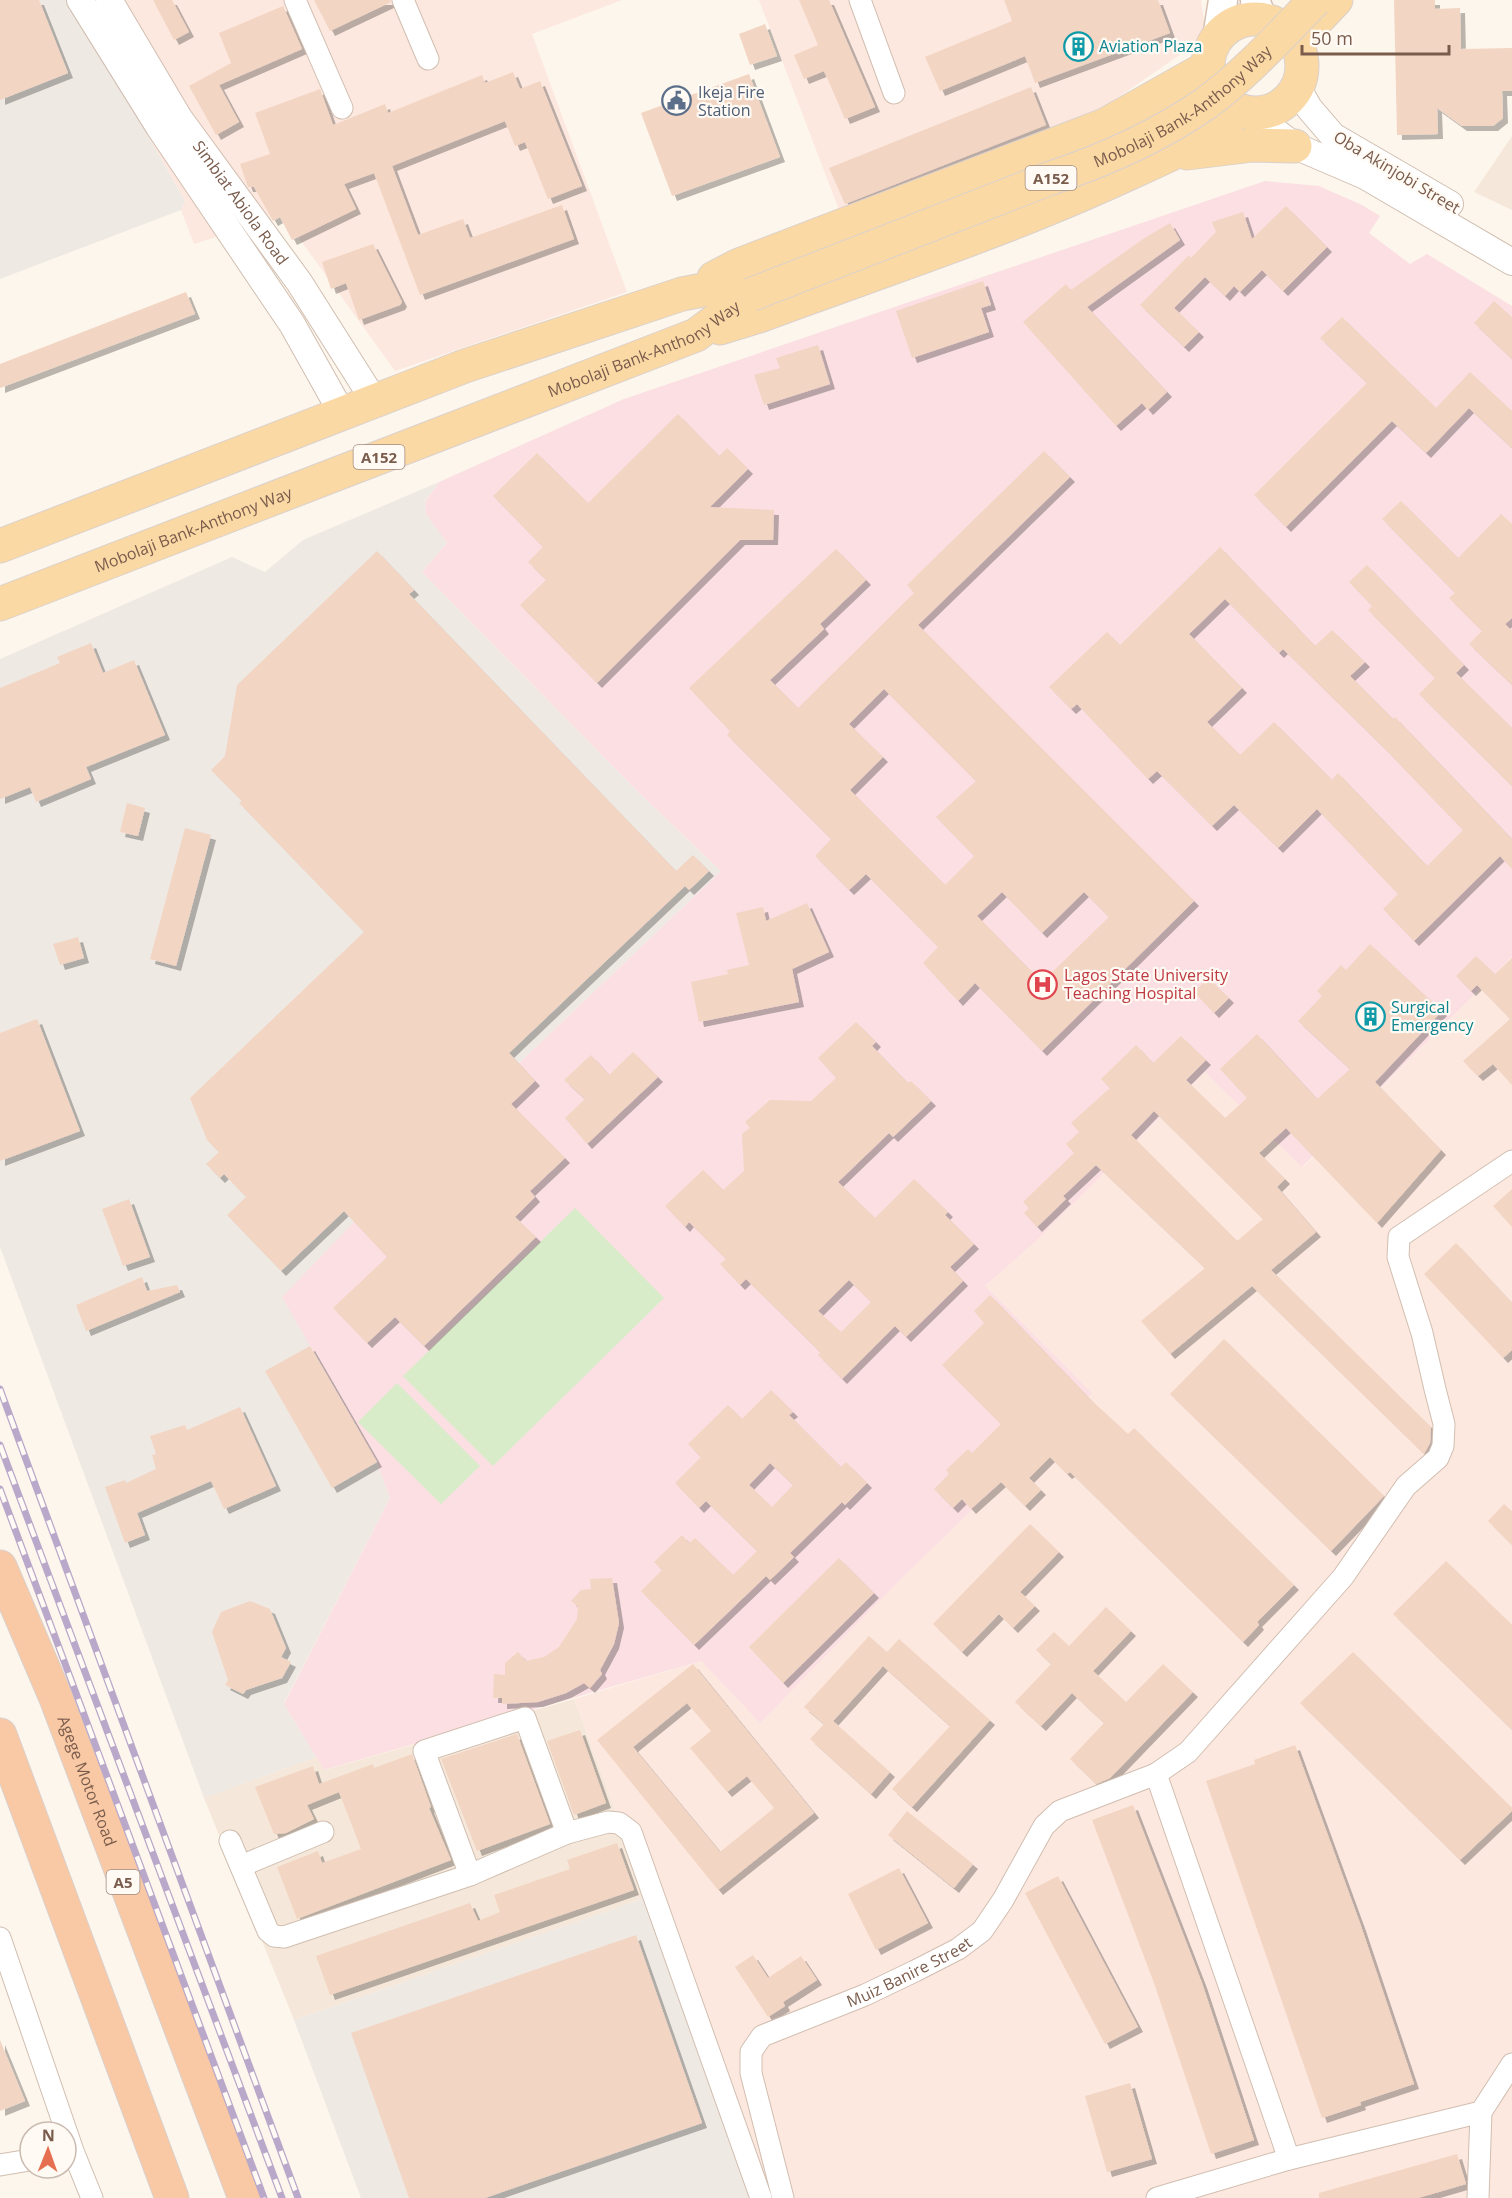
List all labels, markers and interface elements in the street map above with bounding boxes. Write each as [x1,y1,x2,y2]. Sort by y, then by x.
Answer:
scale bar [1302,18,1449,56]
text: 50 m [1311,26,1353,50]
building icon: Aviation Plaza [1062,30,1094,62]
place label: Aviation Plaza [1099,35,1202,57]
street label: Mobolaji Bank-Anthony Way [1090,40,1277,172]
place label: Ikeja Fire Station [698,81,765,121]
public building icon: Ikeja Fire Station [661,85,693,117]
street label: Oba Akinjobi Street [1330,125,1465,219]
street label: Simbiat Abiola Road [188,136,294,269]
road number: A152 [1026,166,1076,190]
street label: Mobolaji Bank-Anthony Way [545,295,745,402]
road number: A152 [354,445,404,469]
street label: Mobolaji Bank-Anthony Way [91,481,296,577]
place label: Lagos State University Teaching Hospital [1064,964,1229,1004]
hospital icon: Lagos State University Teaching Hospital [1027,968,1059,1000]
place label: Surgical Emergency [1391,996,1474,1036]
building icon: Surgical Emergency [1354,1000,1386,1032]
street label: Agege Motor Road [53,1712,122,1849]
road number: A5 [106,1870,140,1894]
street label: Muiz Banire Street [843,1931,977,2012]
north arrow [18,2120,78,2180]
text: N [42,2124,55,2146]

